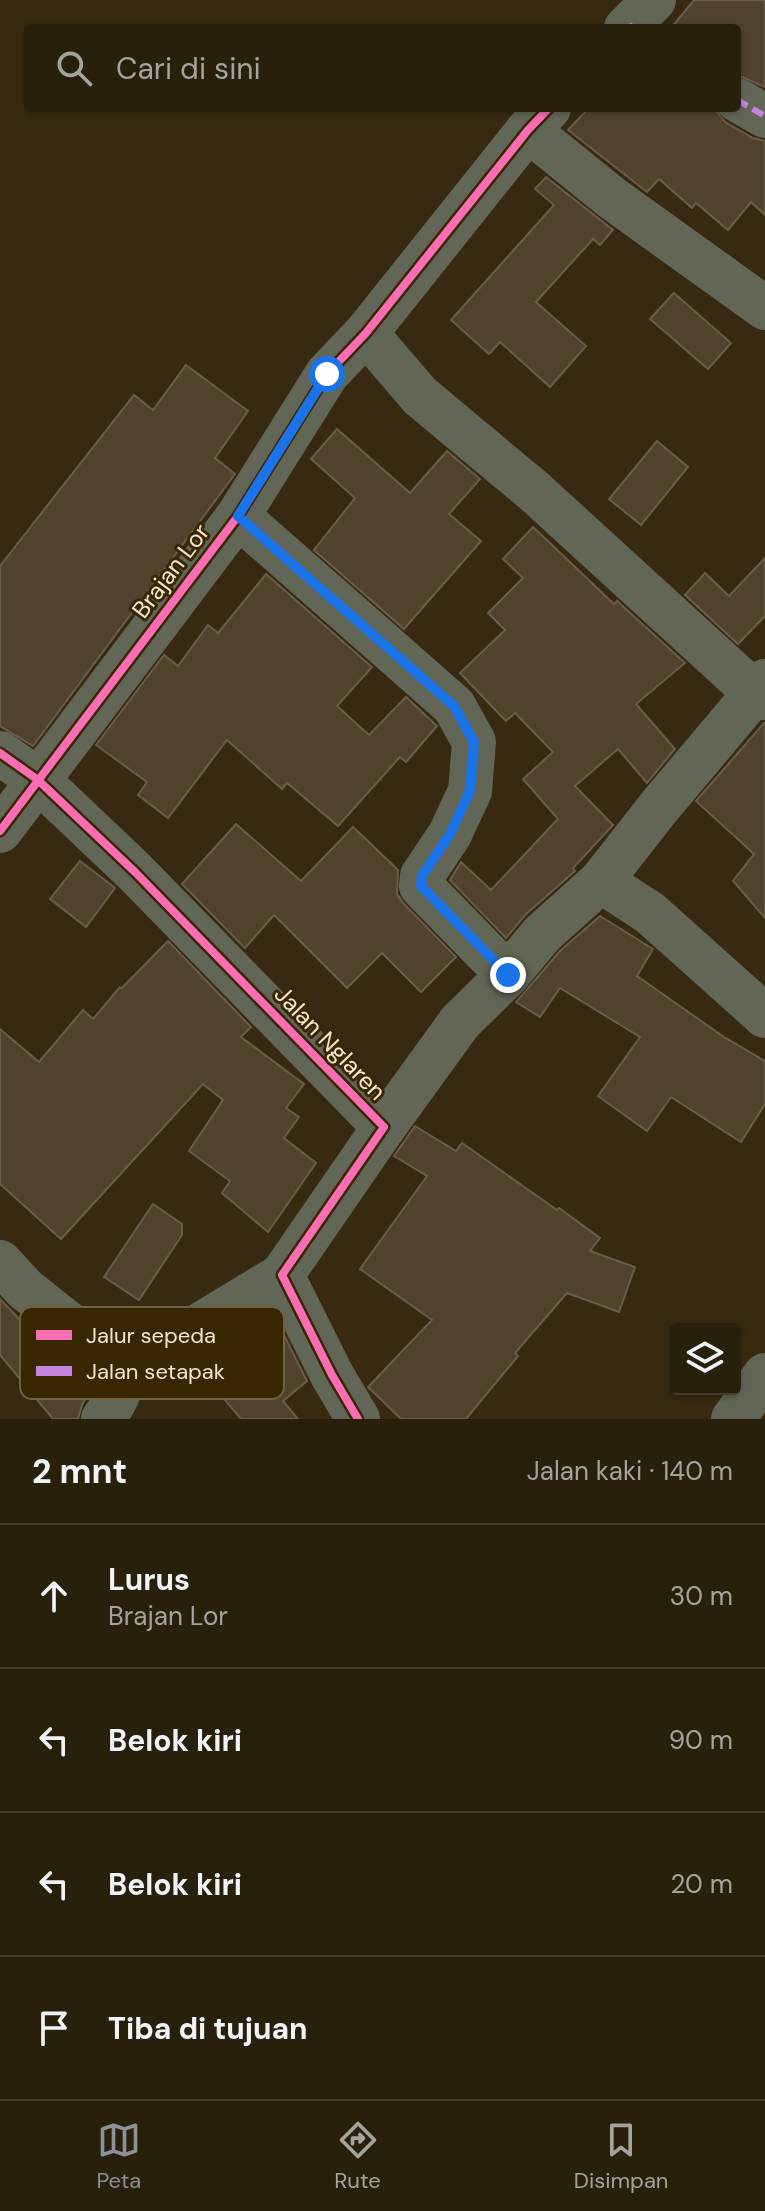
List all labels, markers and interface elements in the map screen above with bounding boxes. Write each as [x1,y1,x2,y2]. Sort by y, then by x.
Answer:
search box [24,24,741,112]
icon: search [52,46,96,90]
text: Cari di sini [116,49,261,88]
route start [309,356,345,392]
street label: Brajan Lor [125,517,216,624]
route end [490,957,526,993]
street label: Jalan Nglaren [268,979,393,1107]
legend [20,1307,284,1399]
text: Jalur sepeda [86,1321,216,1350]
map controls [669,1323,741,1395]
button: layers [669,1323,741,1395]
text: Jalan setapak [86,1357,225,1386]
text: 2 mnt [32,1449,127,1494]
text: Jalan kaki · 140 m [527,1454,733,1488]
text: Lurus [108,1560,190,1599]
icon: ahead [32,1574,76,1618]
text: 30 m [670,1579,733,1613]
text: Brajan Lor [108,1599,228,1633]
icon: left [32,1718,76,1762]
text: Belok kiri [108,1721,242,1760]
text: 90 m [669,1723,733,1757]
icon: left [32,1862,76,1906]
text: Belok kiri [108,1865,242,1904]
text: 20 m [670,1867,733,1901]
icon: arrive [32,2006,76,2050]
text: Tiba di tujuan [108,2009,308,2048]
tab: Peta [96,2118,141,2195]
tab: Rute [334,2118,381,2195]
tab: Disimpan [574,2118,668,2195]

